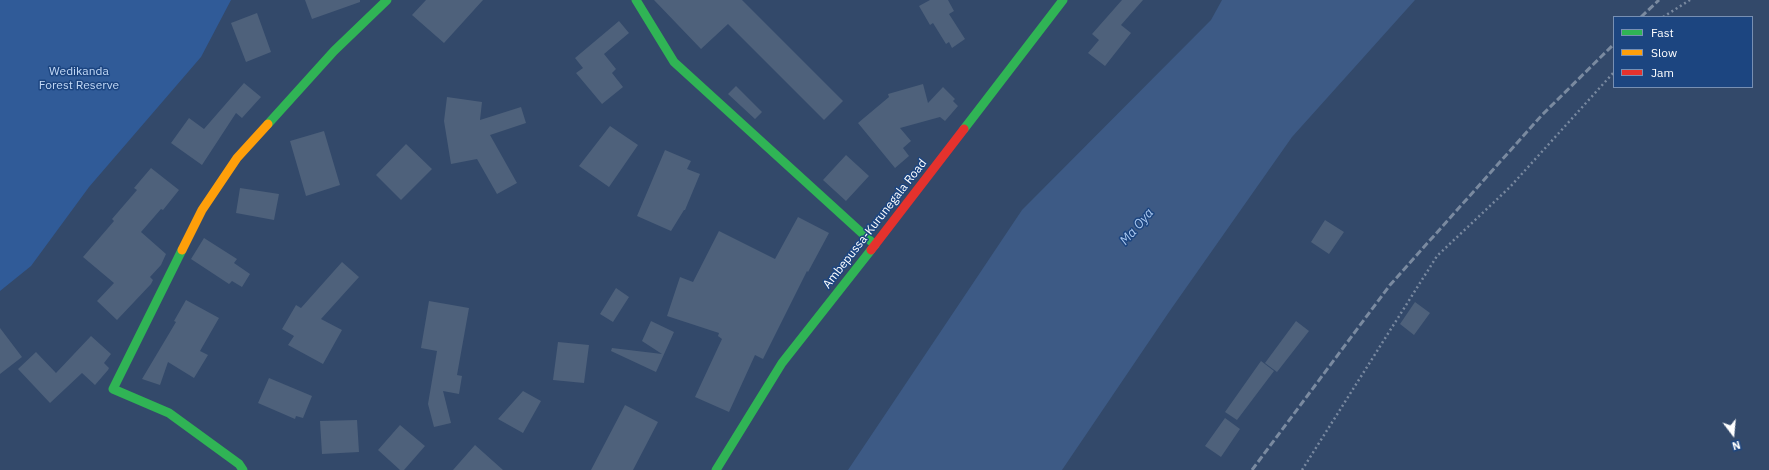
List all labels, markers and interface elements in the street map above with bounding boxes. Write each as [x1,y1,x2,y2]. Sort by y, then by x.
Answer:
legend [1613,16,1753,88]
text: Fast [1651,25,1674,40]
text: Slow [1651,45,1677,60]
park label: Wedikanda Forest Reserve [39,65,119,93]
text: Jam [1651,65,1674,80]
street label: Ambepussa-Kurunegala Road [820,157,930,291]
water label: Ma Oya [1117,205,1157,249]
north arrow [1713,414,1753,454]
text: N [1731,438,1742,453]

